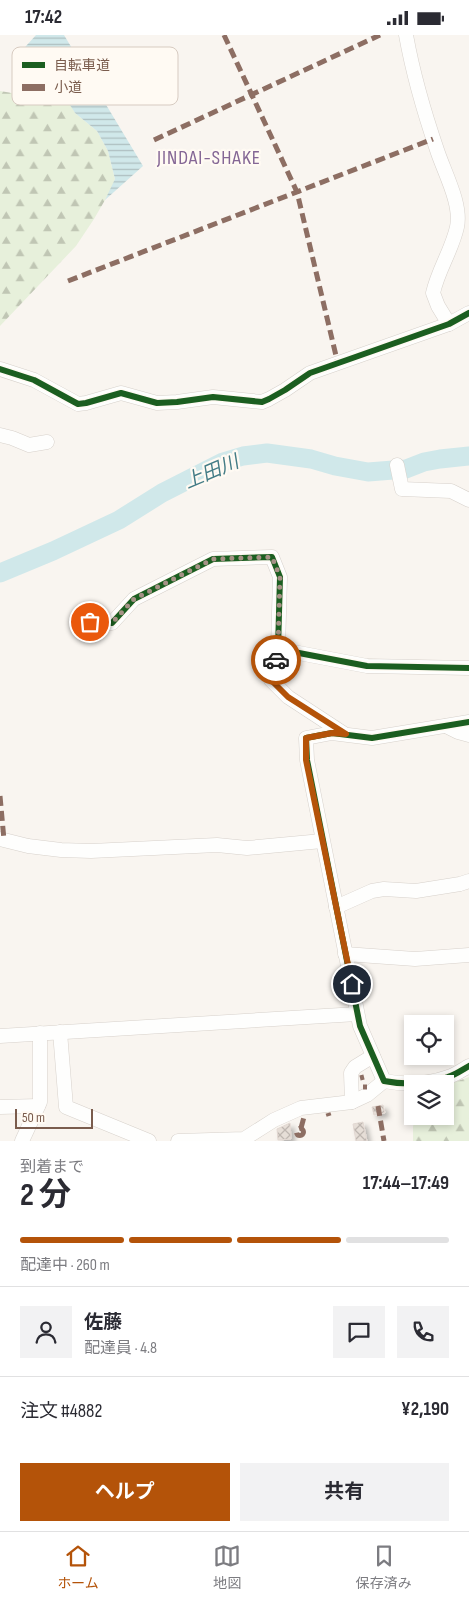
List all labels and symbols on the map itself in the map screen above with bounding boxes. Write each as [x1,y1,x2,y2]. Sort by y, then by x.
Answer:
legend [12,47,178,105]
text: 自転車道 [54,57,110,74]
text: 小道 [54,79,82,96]
district label: JINDAI-SHAKE [156,146,261,170]
water label: 上田川 [181,450,244,494]
pin [69,601,111,643]
courier [251,635,301,685]
pin [331,963,373,1005]
scale bar [15,1106,92,1129]

